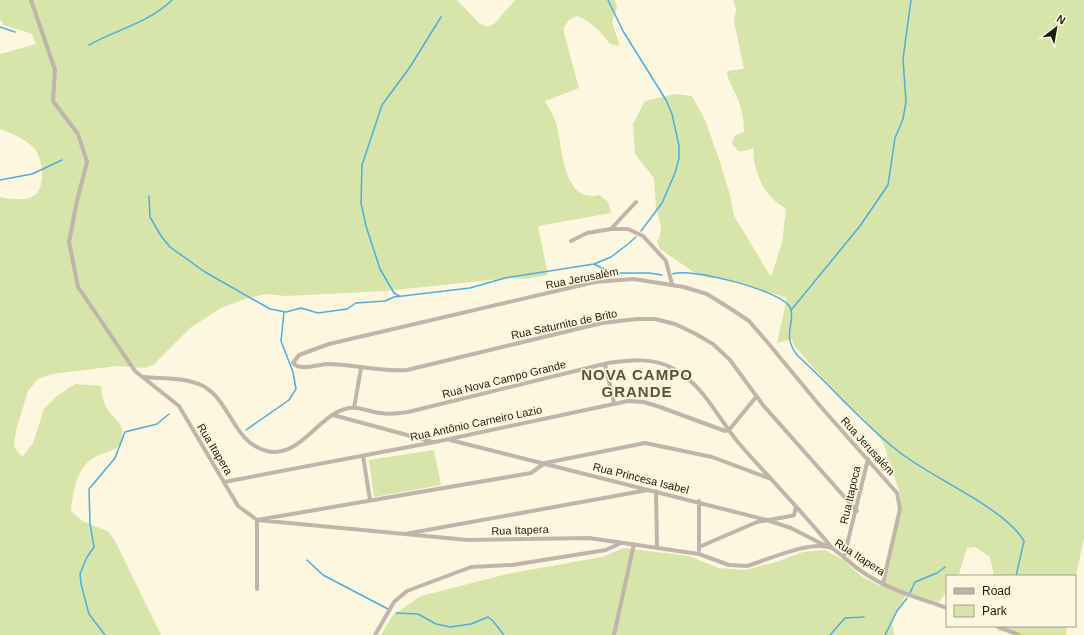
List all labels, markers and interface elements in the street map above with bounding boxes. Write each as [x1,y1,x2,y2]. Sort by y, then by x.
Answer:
north arrow [1036,8,1076,48]
text: N [1055,12,1068,27]
street label: Rua Jerusalém [545,265,619,291]
street label: Rua Saturnito de Brito [510,307,618,341]
street label: Rua Nova Campo Grande [441,358,567,400]
district label: NOVA CAMPO GRANDE [581,366,693,400]
street label: Rua Antônio Carneiro Lazio [409,403,543,443]
street label: Rua Jerusalém [839,414,897,478]
street label: Rua Itapera [195,421,235,477]
street label: Rua Princesa Isabel [592,460,690,496]
street label: Rua Itapoca [837,464,863,525]
street label: Rua Itapera [491,523,550,537]
street label: Rua Itapera [833,536,888,578]
legend [946,575,1076,627]
text: Road [982,584,1011,598]
text: Park [982,604,1008,618]

